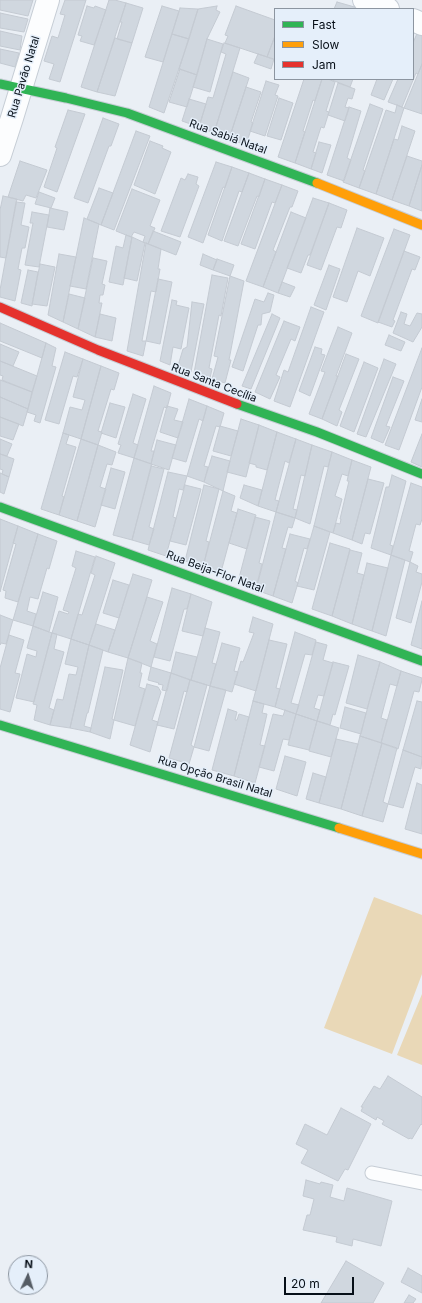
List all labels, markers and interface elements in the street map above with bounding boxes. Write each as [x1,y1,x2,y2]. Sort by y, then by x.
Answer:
legend [274,8,414,80]
text: Fast [312,17,336,32]
street label: Rua Pavão Natal [5,35,43,119]
text: Slow [312,37,339,52]
text: Jam [312,57,336,72]
street label: Rua Sabiá Natal [187,117,269,157]
street label: Rua Santa Cecília [169,361,259,405]
street label: Rua Beija-Flor Natal [164,548,266,596]
street label: Rua Opção Brasil Natal [156,753,274,801]
north arrow [8,1255,48,1295]
text: N [24,1257,33,1271]
scale bar [286,1269,356,1295]
text: 20 m [291,1276,320,1291]

